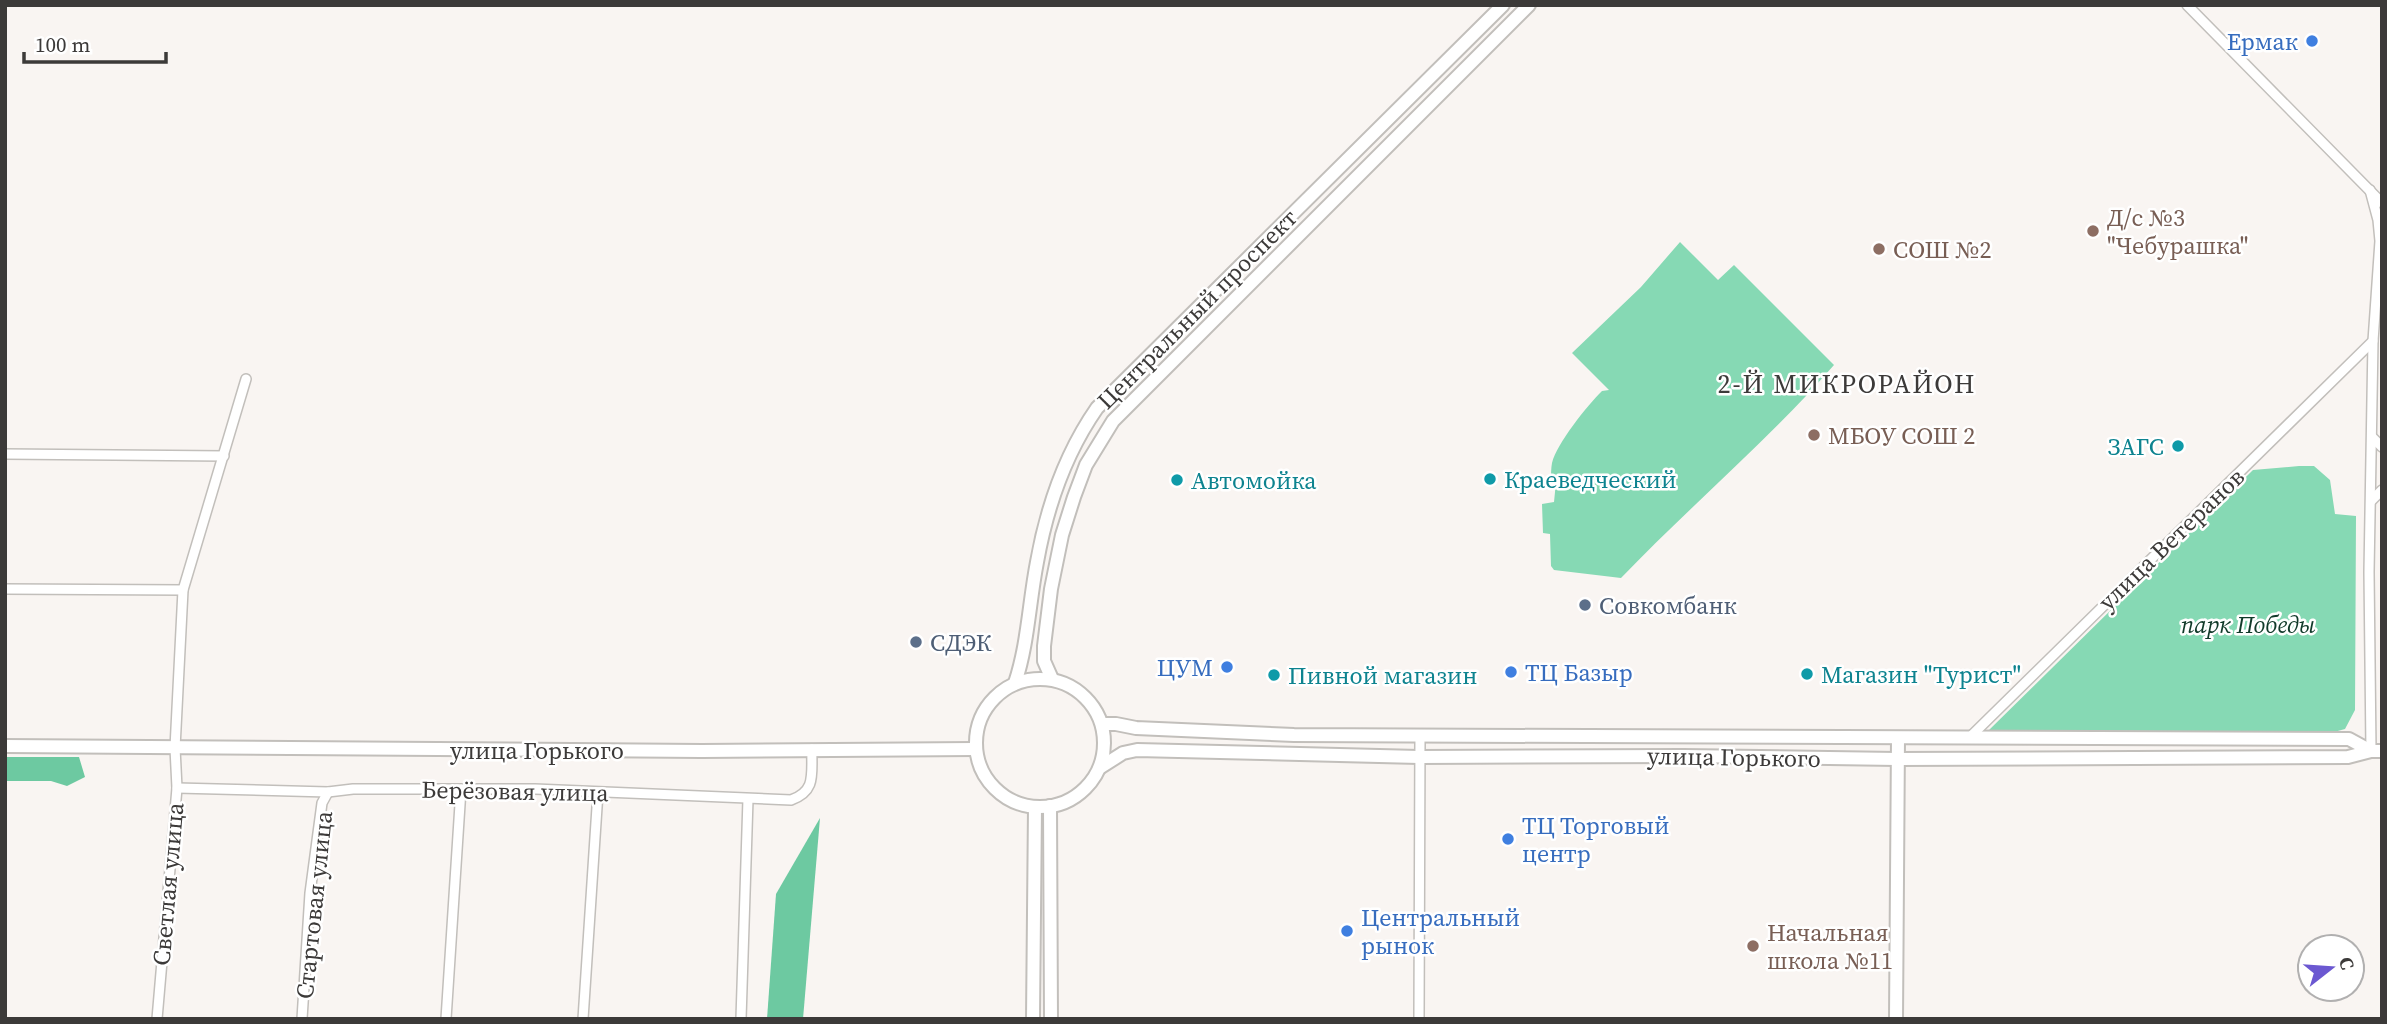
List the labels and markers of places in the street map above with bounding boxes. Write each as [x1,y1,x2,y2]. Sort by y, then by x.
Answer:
place label: Ермак [2227,25,2298,58]
marker: Ермак [2304,33,2320,49]
place label: Д/c №3 "Чебурашка" [2107,201,2248,262]
marker: Д/c №3 "Чебурашка" [2085,223,2101,239]
place label: СОШ №2 [1893,233,1991,266]
marker: СОШ №2 [1871,241,1887,257]
place label: МБОУ СОШ 2 [1828,419,1975,452]
marker: МБОУ СОШ 2 [1806,427,1822,443]
place label: ЗАГС [2107,430,2164,463]
marker: ЗАГС [2170,438,2186,454]
place label: Краеведческий [1504,463,1676,496]
place label: Автомойка [1191,464,1317,497]
marker: Краеведческий [1482,471,1498,487]
marker: Автомойка [1169,472,1185,488]
place label: Совкомбанк [1599,589,1737,622]
marker: Совкомбанк [1577,597,1593,613]
place label: СДЭК [930,626,992,659]
marker: СДЭК [908,634,924,650]
place label: ЦУМ [1157,651,1213,684]
place label: ТЦ Базыр [1525,656,1633,689]
place label: Магазин "Турист" [1821,658,2021,691]
marker: ЦУМ [1219,659,1235,675]
place label: Пивной магазин [1288,659,1478,692]
marker: ТЦ Базыр [1503,664,1519,680]
marker: Магазин "Турист" [1799,666,1815,682]
marker: Пивной магазин [1266,667,1282,683]
place label: ТЦ Торговый центр [1522,809,1670,870]
marker: ТЦ Торговый центр [1500,831,1516,847]
place label: Центральный рынок [1361,901,1520,962]
place label: Начальная школа №11 [1767,916,1893,977]
marker: Центральный рынок [1339,923,1355,939]
marker: Начальная школа №11 [1745,938,1761,954]

